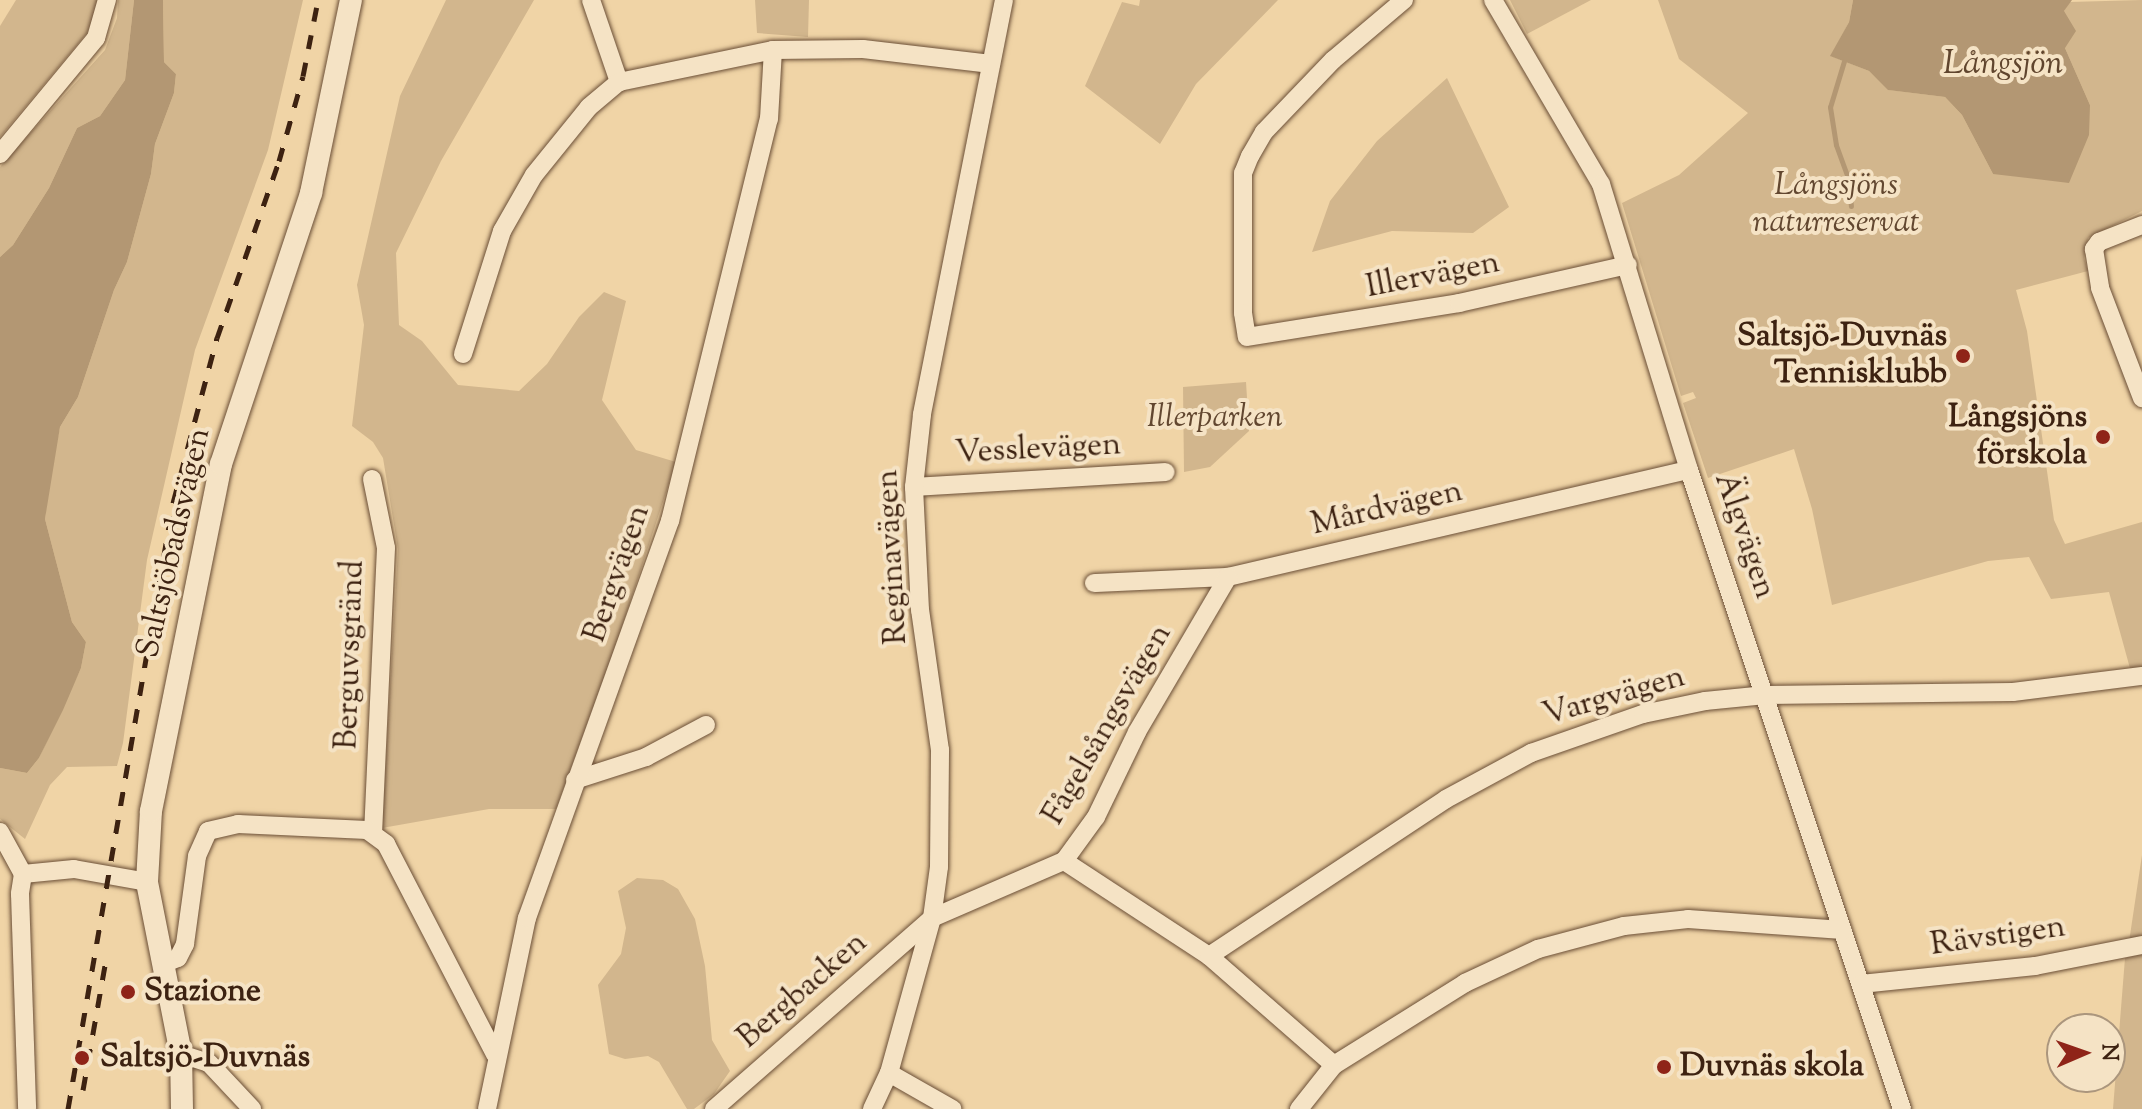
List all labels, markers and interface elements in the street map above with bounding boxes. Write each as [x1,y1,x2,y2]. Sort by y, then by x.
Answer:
water label: Långsjön [1943,45,2063,85]
park label: Långsjöns naturreservat [1752,168,1920,243]
street label: Illervägen [1363,244,1503,308]
place label: Saltsjö-Duvnäs Tennisklubb [1737,319,1947,394]
marker: Saltsjö-Duvnäs Tennisklubb [1954,347,1972,365]
park label: Illerparken [1147,399,1283,437]
place label: Långsjöns förskola [1948,400,2087,475]
street label: Saltsjöbadsvägen [130,424,220,662]
street label: Vesslevägen [954,426,1122,474]
marker: Långsjöns förskola [2094,428,2112,446]
street label: Älgvägen [1705,468,1783,604]
street label: Reginavägen [869,469,917,645]
street label: Mårdvägen [1308,473,1466,545]
street label: Bergvägen [577,500,659,648]
street label: Berguvsgränd [329,560,373,750]
street label: Fågelsångsvägen [1035,618,1181,832]
street label: Vargvägen [1538,658,1690,736]
street label: Rävstigen [1928,909,2068,965]
street label: Bergbacken [730,924,876,1058]
place label: Stazione [144,973,261,1011]
marker: Stazione [119,983,137,1001]
north arrow [2046,1013,2126,1093]
place label: Saltsjö-Duvnäs [100,1039,310,1077]
text: N [2092,1043,2124,1062]
marker: Saltsjö-Duvnäs [71,1047,93,1069]
place label: Duvnäs skola [1680,1048,1864,1086]
marker: Duvnäs skola [1655,1058,1673,1076]

